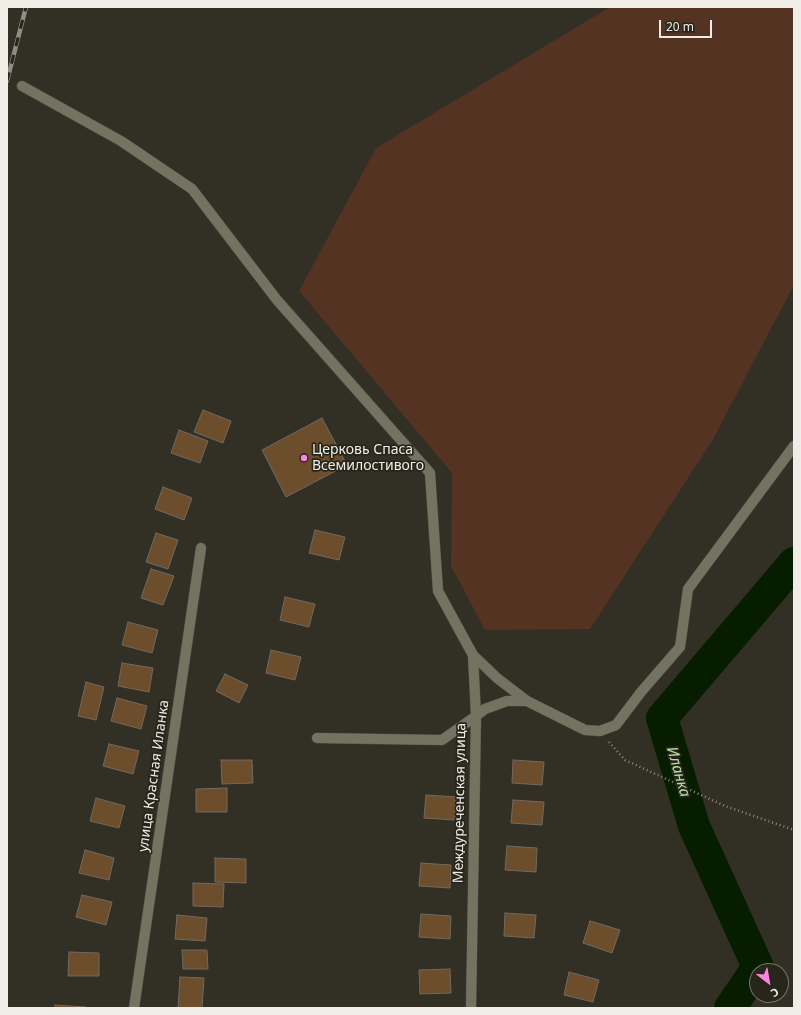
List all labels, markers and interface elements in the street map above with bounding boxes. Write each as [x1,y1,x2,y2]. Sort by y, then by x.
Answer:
scale bar [661,12,714,38]
text: 20 m [666,18,694,35]
place label: Церковь Спаса Всемилостивого [312,442,424,474]
marker: Церковь Спаса Всемилостивого [299,453,309,463]
street label: улица Красная Иланка [135,699,173,853]
street label: Междуреченская улица [450,723,470,883]
water label: Иланка [662,745,694,799]
north arrow [749,963,789,1003]
text: С [768,985,782,1001]

